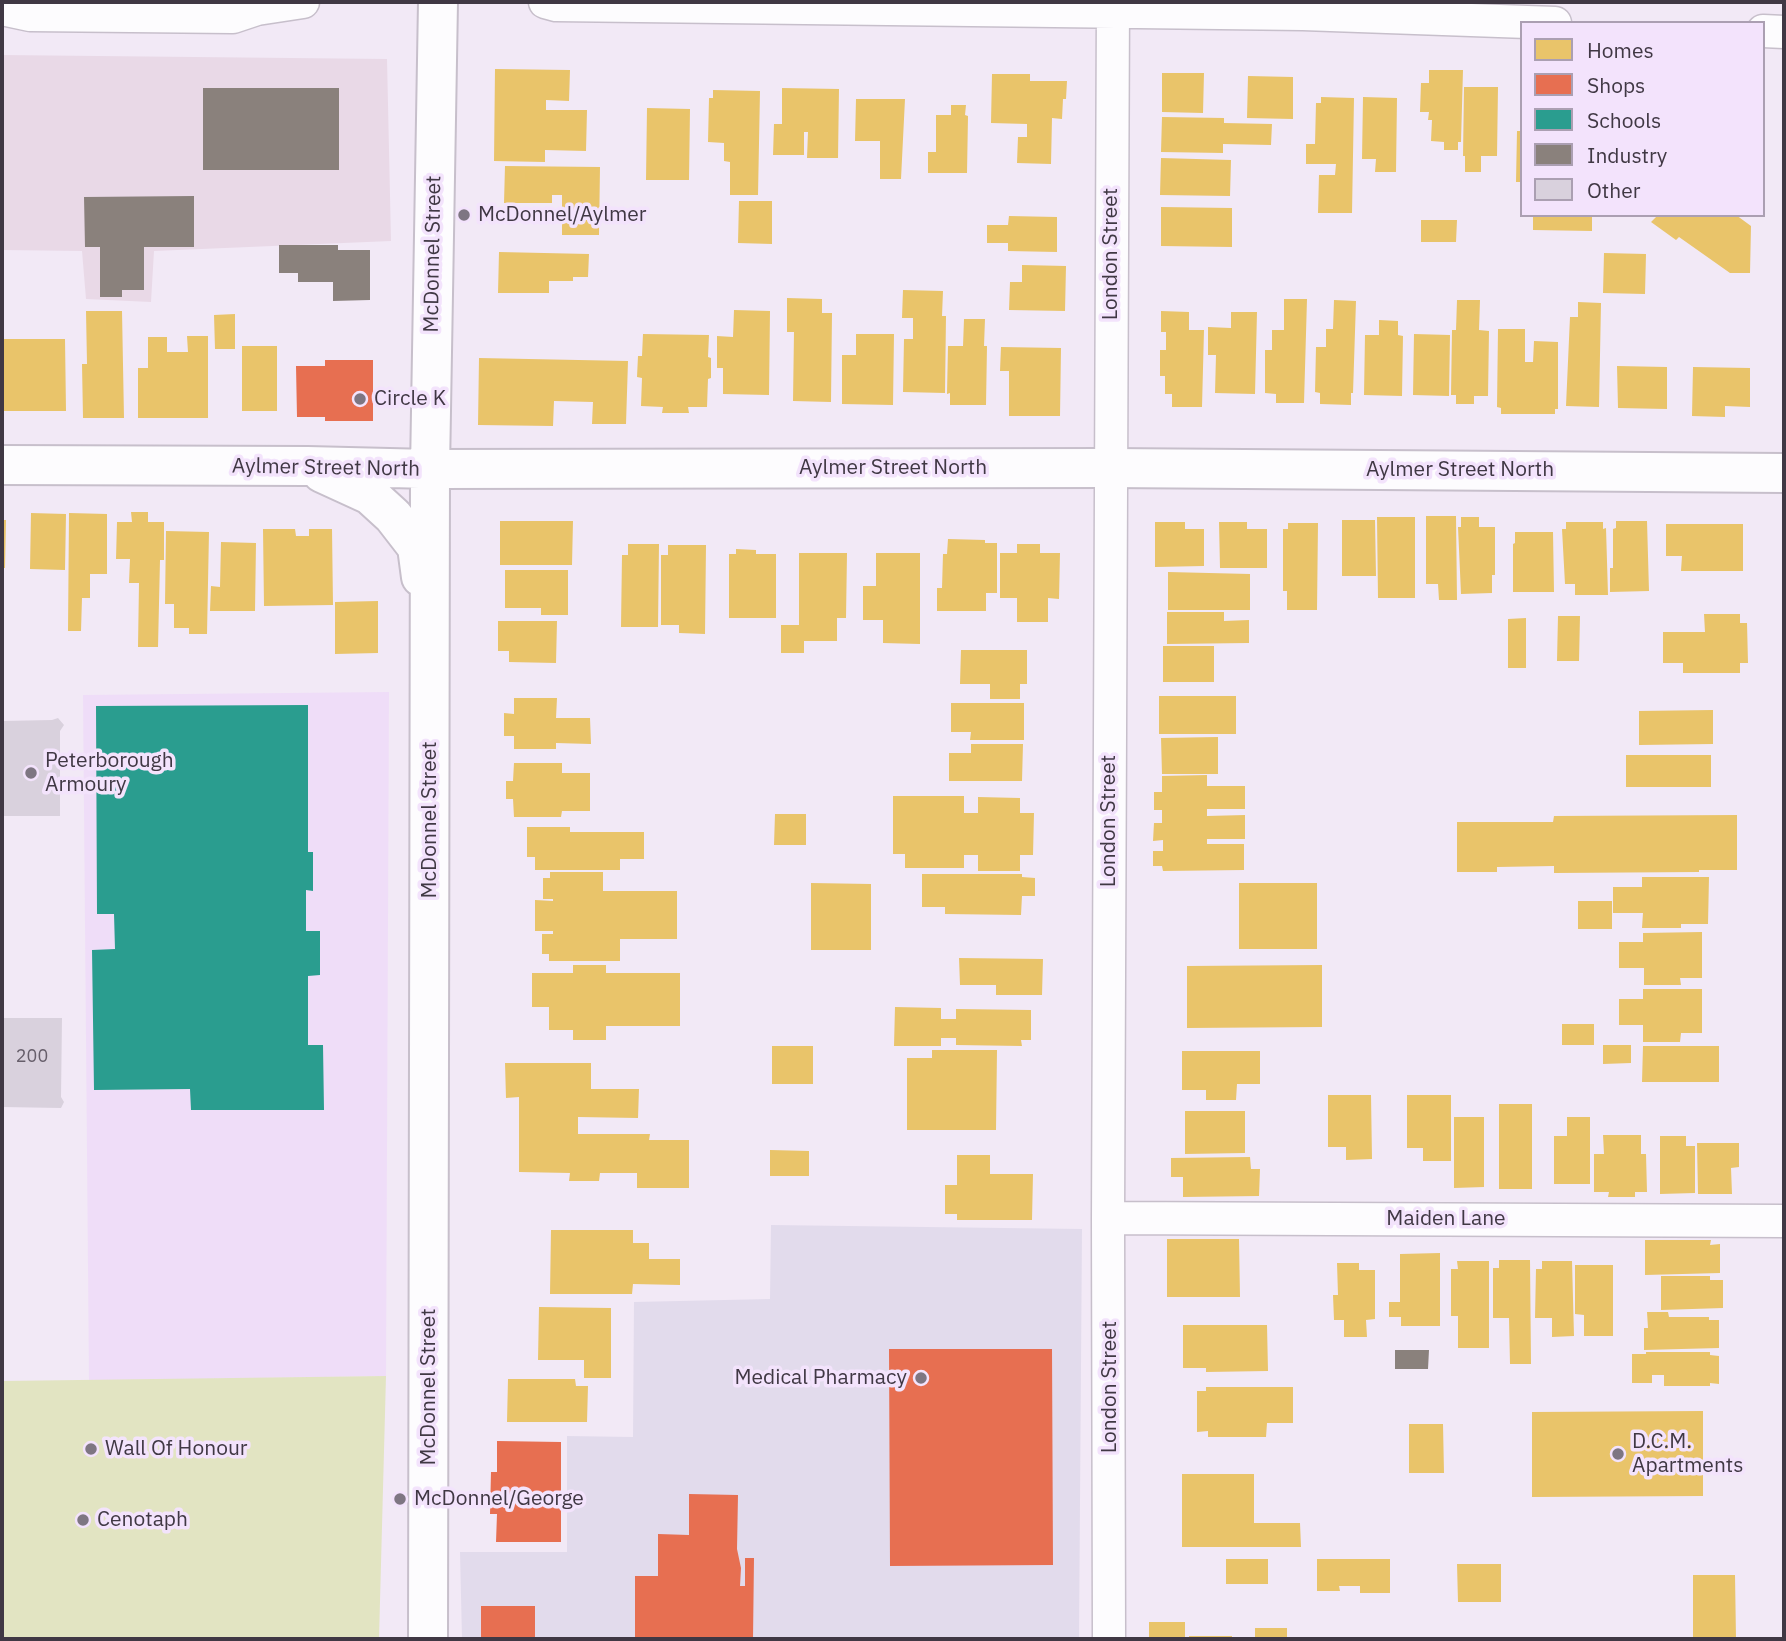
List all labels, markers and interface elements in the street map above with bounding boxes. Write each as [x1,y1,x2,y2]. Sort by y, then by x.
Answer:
legend [1520,21,1765,217]
text: Homes [1587,36,1654,64]
text: Shops [1587,71,1645,99]
text: Schools [1587,106,1661,134]
text: Industry [1587,141,1667,169]
street label: McDonnel Street [419,175,447,333]
text: Other [1587,176,1640,204]
street label: London Street [1098,188,1124,320]
place label: McDonnel/Aylmer [478,202,647,228]
marker: McDonnel/Aylmer [456,207,472,223]
place label: Circle K [374,386,446,412]
marker: Circle K [352,391,368,407]
street label: Aylmer Street North [232,454,420,482]
street label: Aylmer Street North [799,455,987,481]
street label: Aylmer Street North [1366,457,1554,483]
street label: McDonnel Street [417,741,443,899]
place label: Peterborough Armoury [45,748,174,798]
street label: London Street [1096,755,1122,887]
marker: Peterborough Armoury [23,765,39,781]
house number: 200 [16,1046,48,1068]
street label: Maiden Lane [1386,1206,1506,1232]
street label: McDonnel Street [416,1308,442,1466]
street label: London Street [1097,1321,1123,1453]
place label: Medical Pharmacy [734,1365,907,1391]
marker: Medical Pharmacy [913,1370,929,1386]
place label: D.C.M. Apartments [1632,1429,1743,1479]
place label: Wall Of Honour [105,1436,248,1462]
marker: Wall Of Honour [83,1441,99,1457]
marker: D.C.M. Apartments [1610,1446,1626,1462]
place label: McDonnel/George [414,1486,584,1512]
marker: McDonnel/George [392,1491,408,1507]
place label: Cenotaph [97,1507,188,1533]
marker: Cenotaph [75,1512,91,1528]

